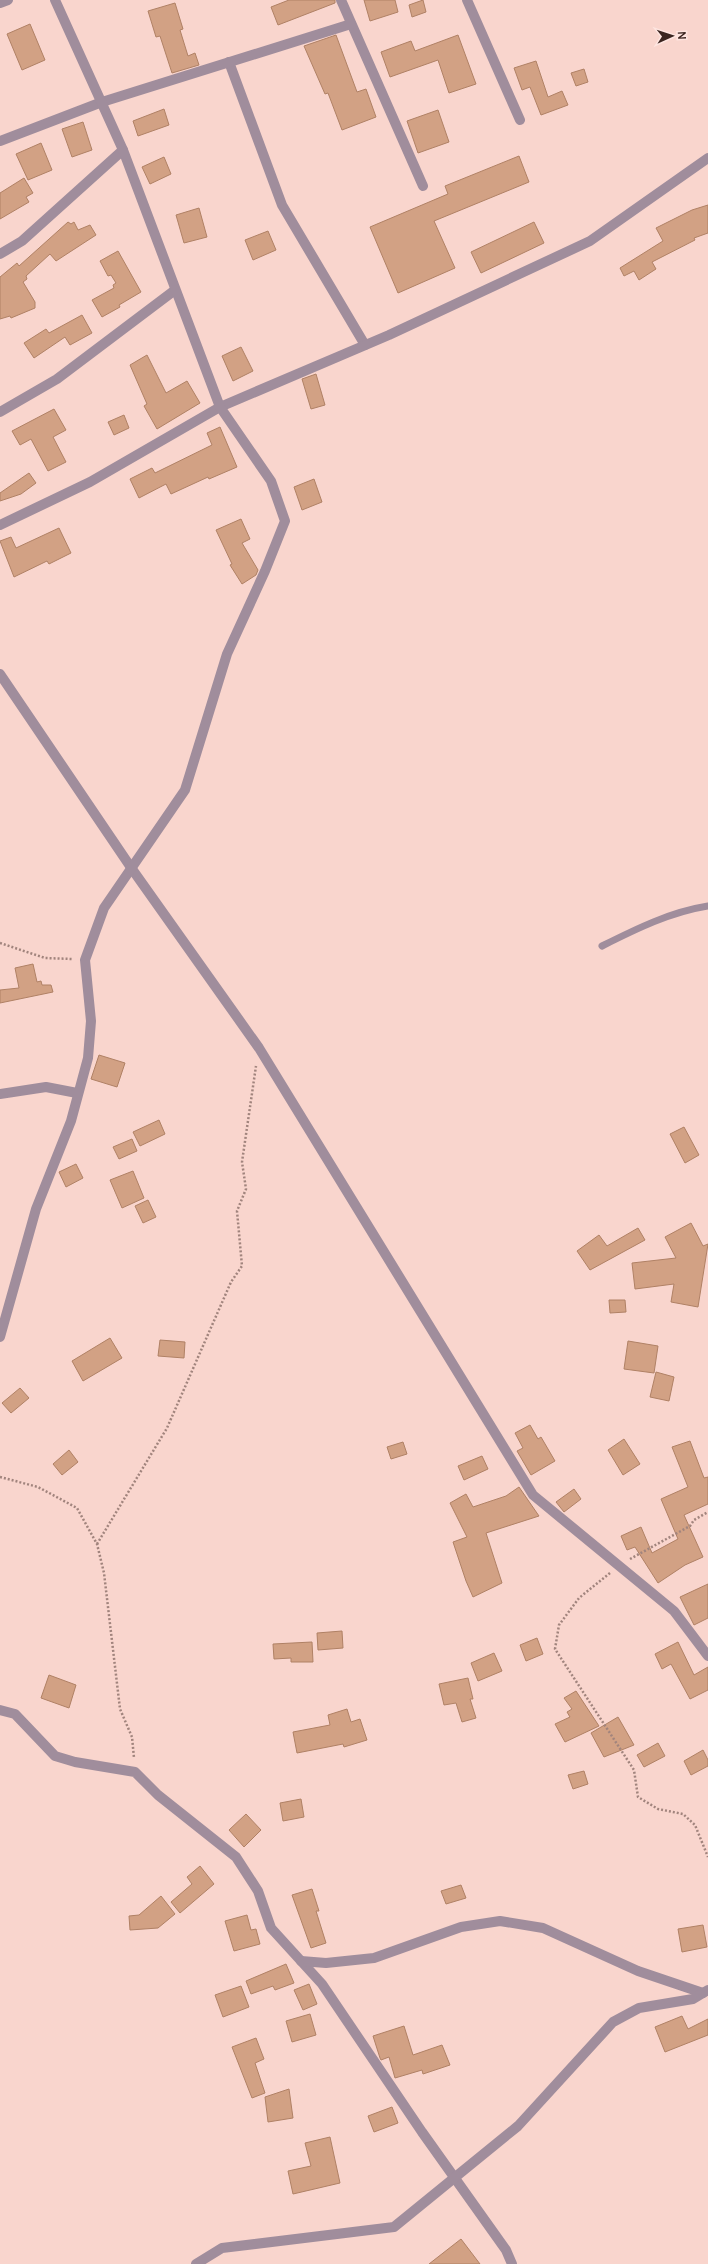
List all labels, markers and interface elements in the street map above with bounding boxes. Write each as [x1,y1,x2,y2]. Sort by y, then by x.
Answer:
north arrow [652,16,692,56]
text: N [675,31,690,40]

